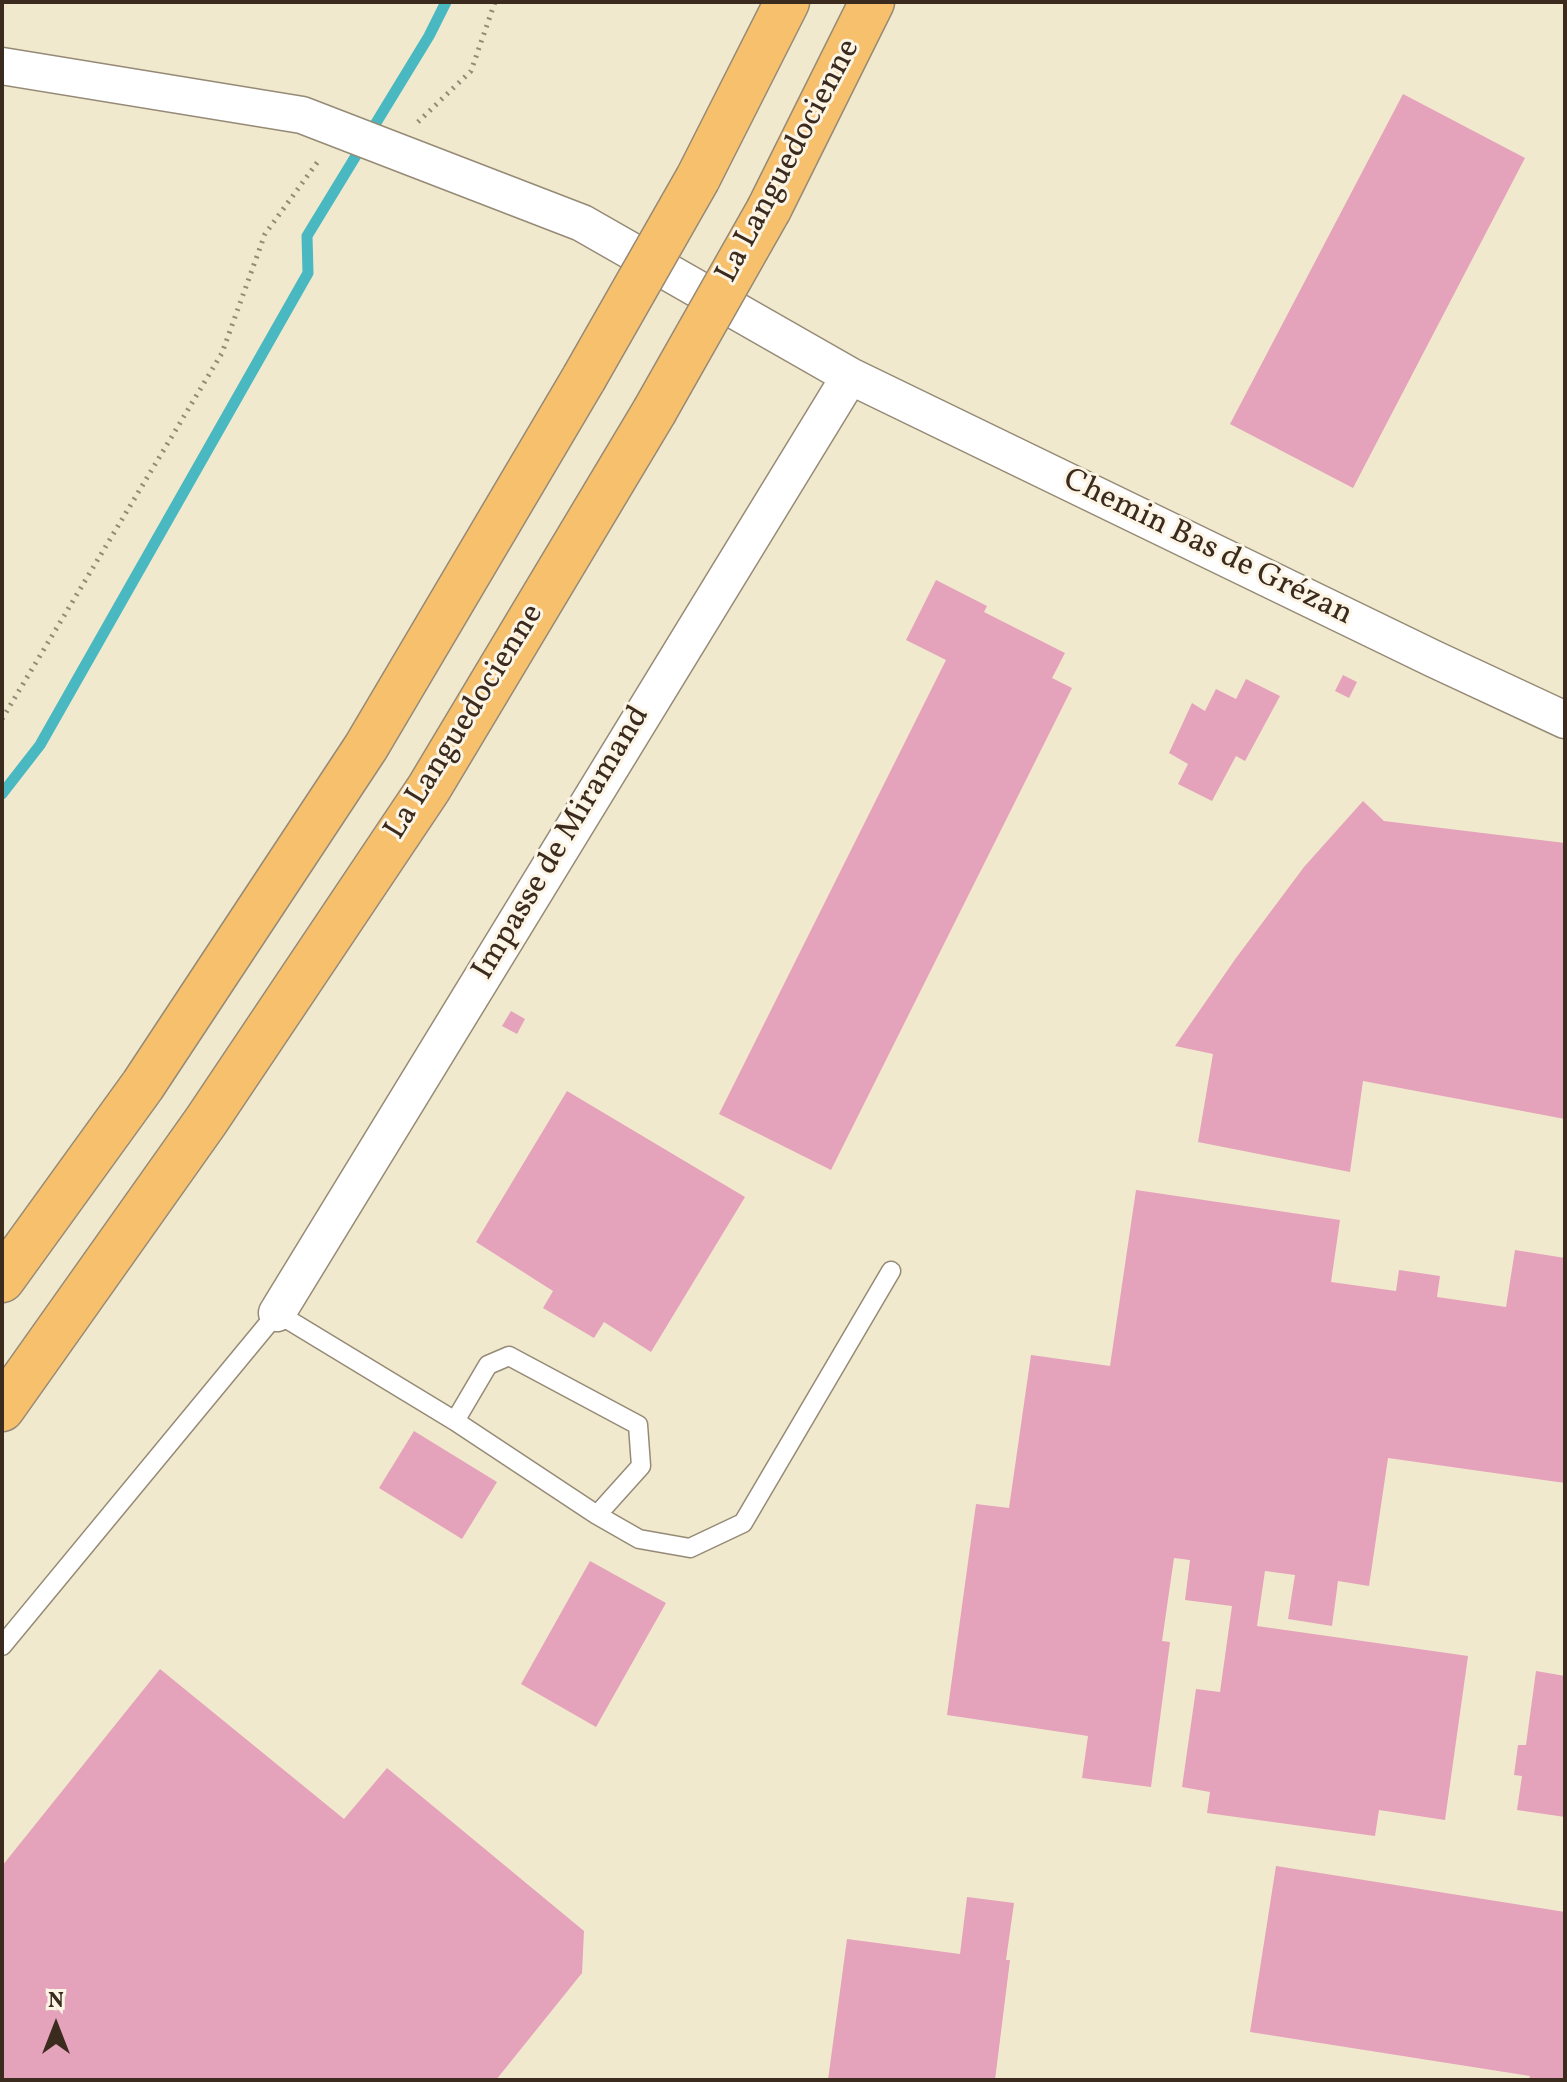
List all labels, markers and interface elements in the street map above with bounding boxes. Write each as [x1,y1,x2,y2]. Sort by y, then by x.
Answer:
street label: La Languedocienne [710,34,870,290]
street label: Chemin Bas de Grézan [1056,462,1358,636]
street label: La Languedocienne [378,598,554,848]
street label: Impasse de Miramand [466,700,660,988]
north arrow [16,1986,96,2066]
text: N [48,1986,64,2017]

